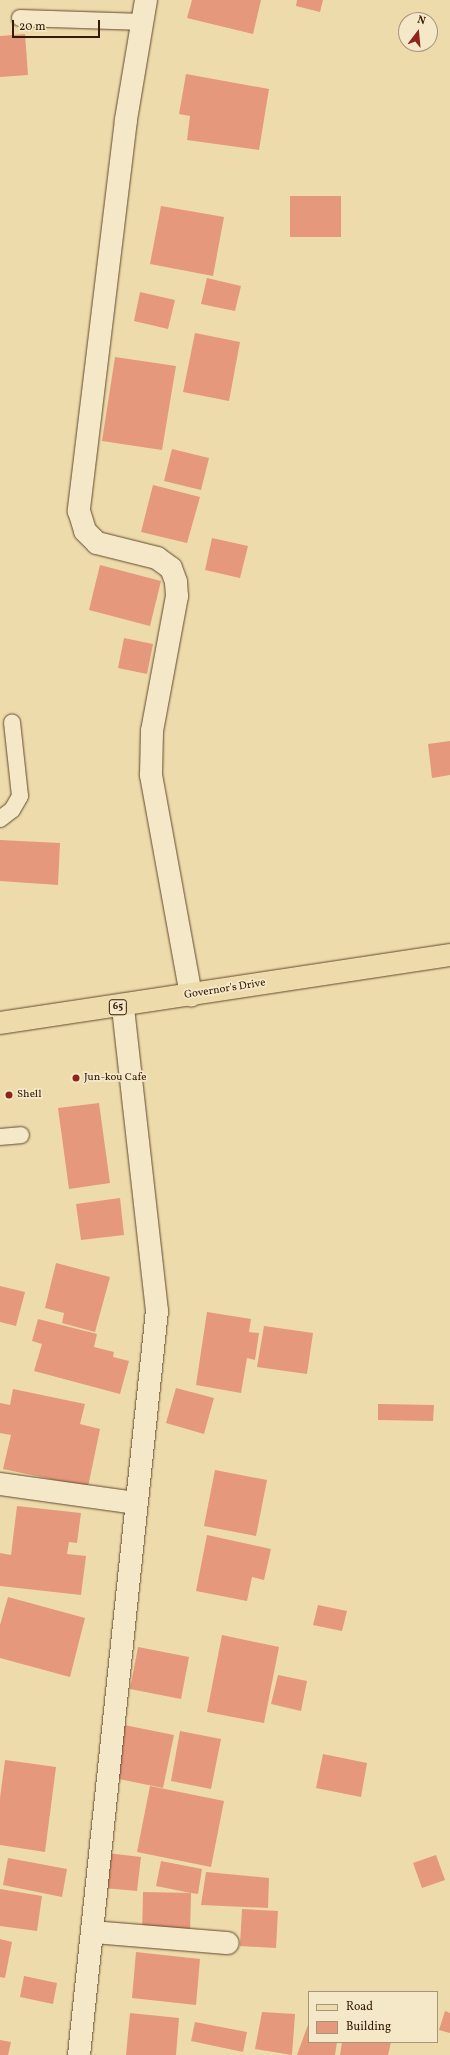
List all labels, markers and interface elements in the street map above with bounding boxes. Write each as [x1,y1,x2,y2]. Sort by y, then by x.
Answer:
scale bar [14,12,102,38]
north arrow [398,12,438,52]
text: N [415,13,427,29]
text: 20 m [19,19,46,35]
street label: Governor's Drive [183,977,267,1003]
road number: 65 [108,999,128,1015]
place label: Jun-kou Cafe [84,1071,146,1085]
marker: Jun-kou Cafe [71,1073,81,1083]
place label: Shell [17,1088,41,1102]
marker: Shell [4,1090,14,1100]
legend [308,1991,438,2043]
text: Road [346,1999,373,2015]
text: Building [346,2019,391,2035]

